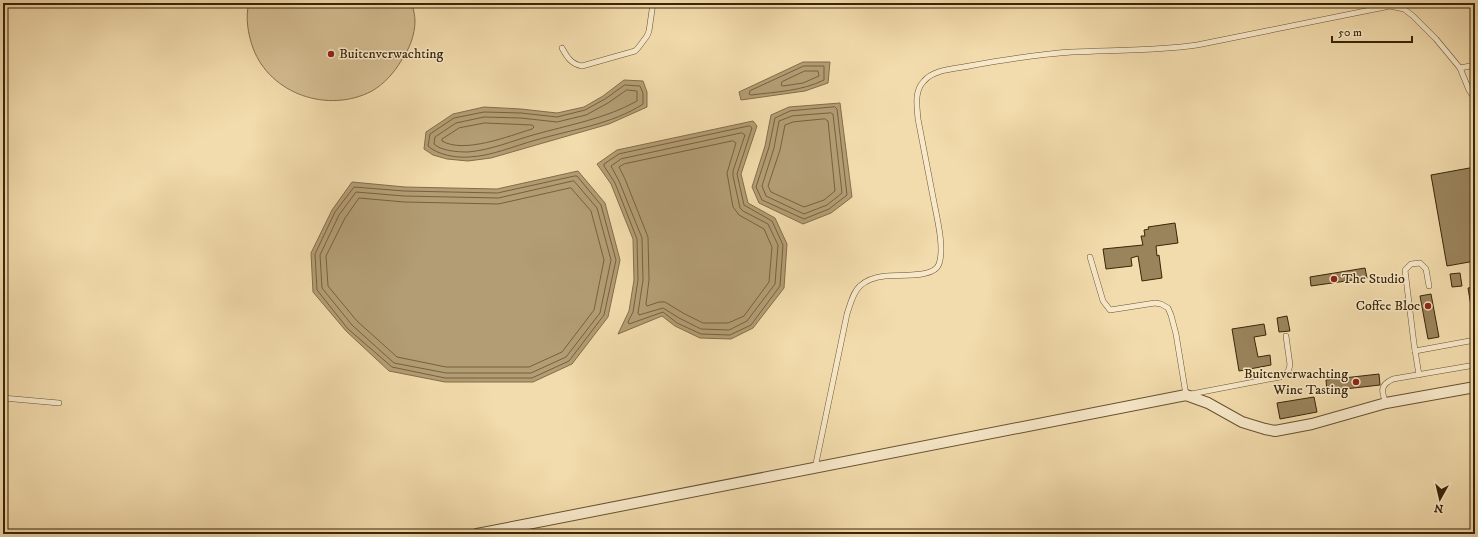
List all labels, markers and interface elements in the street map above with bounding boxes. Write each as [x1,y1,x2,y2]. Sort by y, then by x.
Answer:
scale bar [1332,18,1412,44]
text: 50 m [1338,25,1362,40]
place label: Buitenverwachting [339,45,444,63]
marker: Buitenverwachting [326,49,336,59]
place label: The Studio [1342,270,1405,288]
marker: The Studio [1329,274,1339,284]
place label: Coffee Bloc [1356,297,1420,315]
marker: Coffee Bloc [1423,301,1433,311]
place label: Buitenverwachting Wine Tasting [1244,365,1348,399]
marker: Buitenverwachting Wine Tasting [1351,377,1361,387]
north arrow [1420,479,1460,519]
text: N [1433,500,1444,515]

